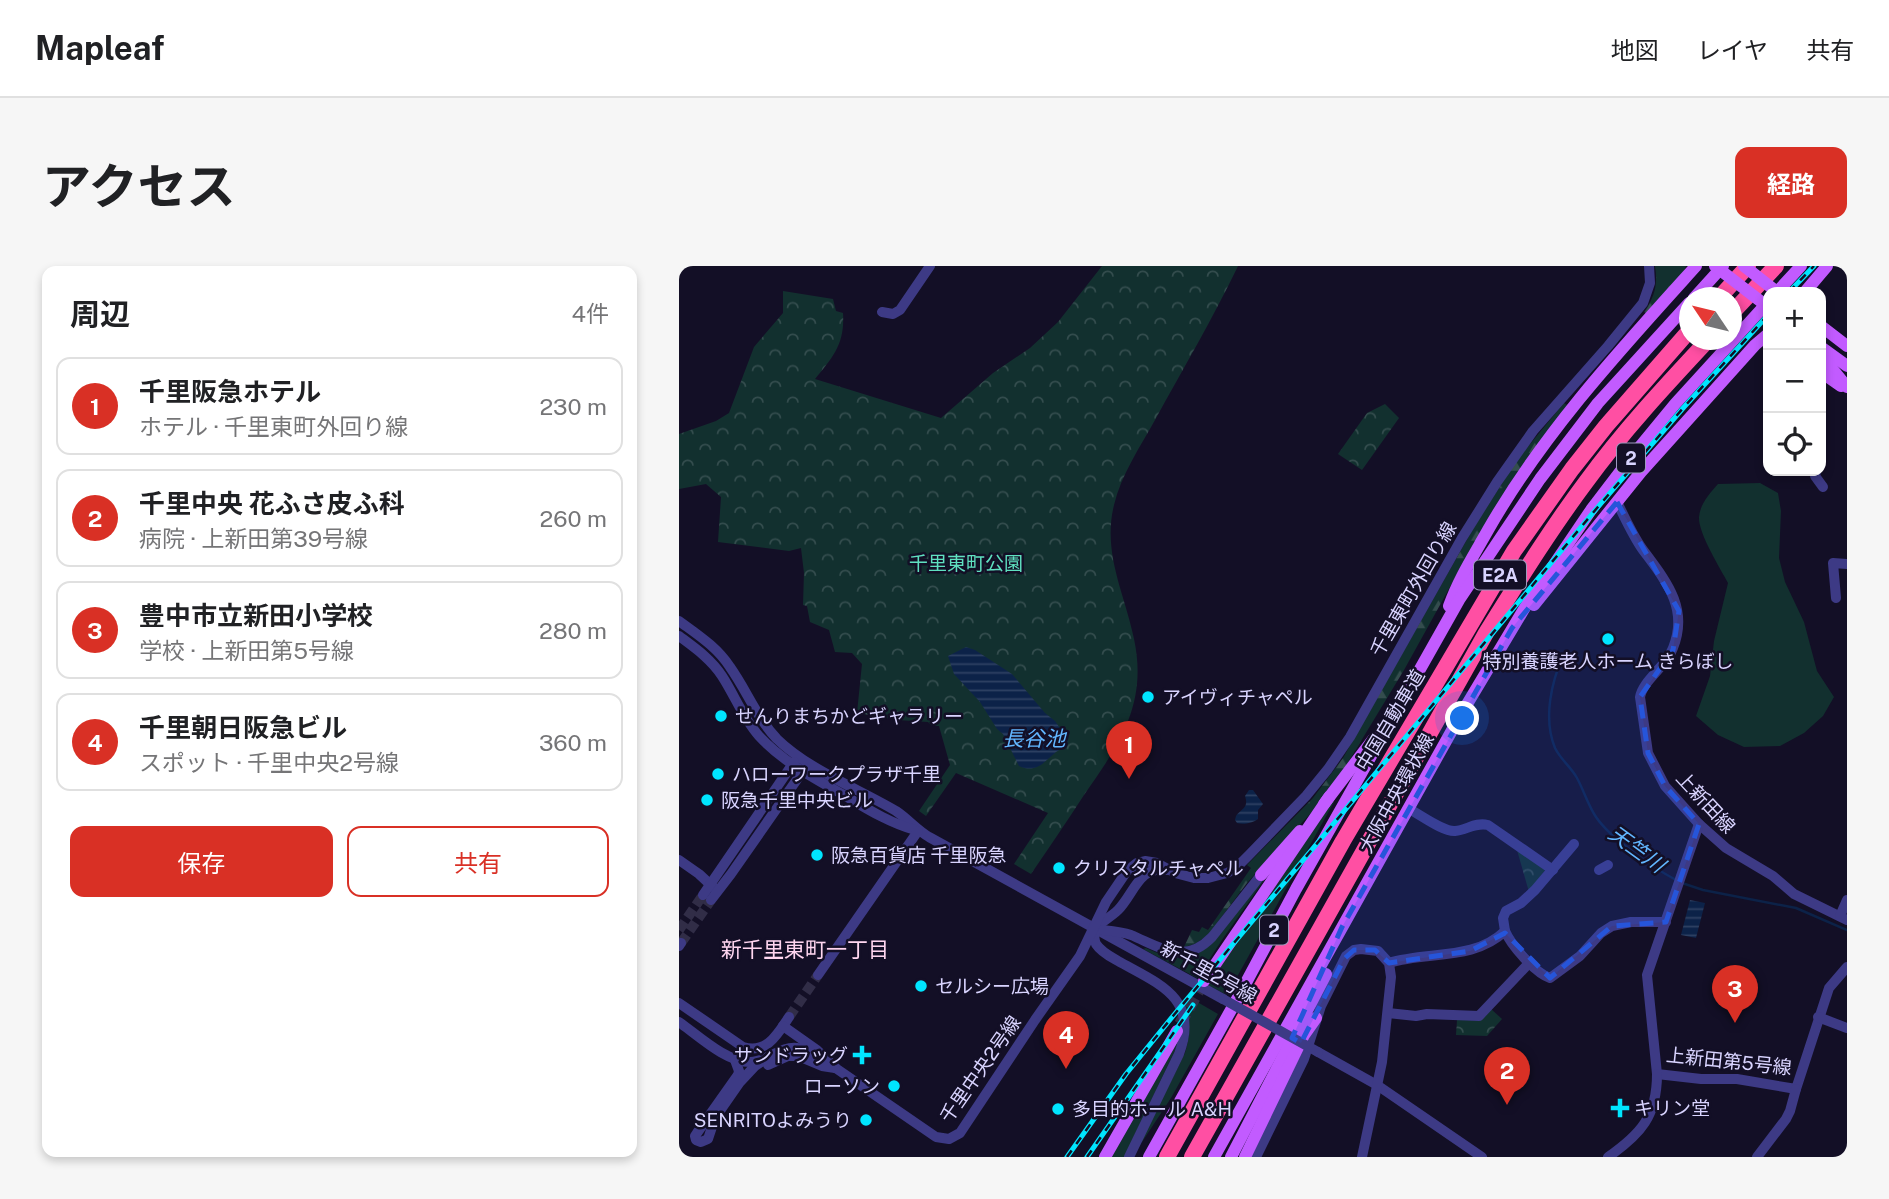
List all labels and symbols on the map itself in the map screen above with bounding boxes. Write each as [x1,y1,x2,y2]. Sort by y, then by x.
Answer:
north arrow [1679,287,1742,350]
road number: 2 [1617,443,1645,472]
street label: 千里東町外回り線 [1365,518,1461,660]
park label: 千里東町公園 [909,552,1023,574]
road number: E2A [1474,561,1526,590]
marker: 特別養護老人ホーム きらぼし [1600,631,1616,647]
place label: 特別養護老人ホーム きらぼし [1482,650,1734,672]
street label: 中国自動車道 [1351,665,1429,775]
place label: アイヴィチャペル [1162,686,1313,708]
marker: アイヴィチャペル [1140,689,1156,705]
your location [1445,701,1479,735]
place label: せんりまちかどギャラリー [735,705,963,727]
marker: せんりまちかどギャラリー [713,708,729,724]
pin: 1 [1106,721,1152,779]
water label: 長谷池 [1003,726,1067,751]
street label: 大阪中央環状線 [1354,729,1438,857]
place label: ハローワークプラザ千里 [732,763,941,785]
marker: ハローワークプラザ千里 [710,766,726,782]
street label: 上新田線 [1672,767,1740,837]
place label: 阪急千里中央ビル [721,789,873,811]
marker: 阪急千里中央ビル [699,792,715,808]
water label: 天竺川 [1604,820,1671,879]
place label: 阪急百貨店 千里阪急 [831,844,1007,866]
marker: 阪急百貨店 千里阪急 [809,847,825,863]
place label: クリスタルチャペル [1073,857,1244,879]
marker: クリスタルチャペル [1051,860,1067,876]
road number: 2 [1260,916,1288,944]
district label: 新千里東町一丁目 [721,937,889,962]
street label: 新千里2号線 [1157,937,1261,1007]
pin: 3 [1712,965,1758,1023]
place label: セルシー広場 [935,975,1049,997]
marker: セルシー広場 [913,978,929,994]
street label: 千里中央2号線 [935,1011,1025,1127]
pin: 4 [1043,1011,1089,1069]
street label: 上新田第5号線 [1665,1043,1793,1079]
place label: サンドラッグ [734,1044,848,1066]
marker: サンドラッグ [854,1047,870,1063]
pin: 2 [1484,1047,1530,1105]
place label: ローソン [804,1075,880,1097]
marker: ローソン [886,1078,902,1094]
place label: キリン堂 [1634,1097,1710,1119]
place label: 多目的ホール A&H [1072,1098,1232,1120]
marker: キリン堂 [1612,1100,1628,1116]
marker: 多目的ホール A&H [1050,1101,1066,1117]
place label: SENRITOよみうり [694,1109,852,1131]
marker: SENRITOよみうり [858,1112,874,1128]

